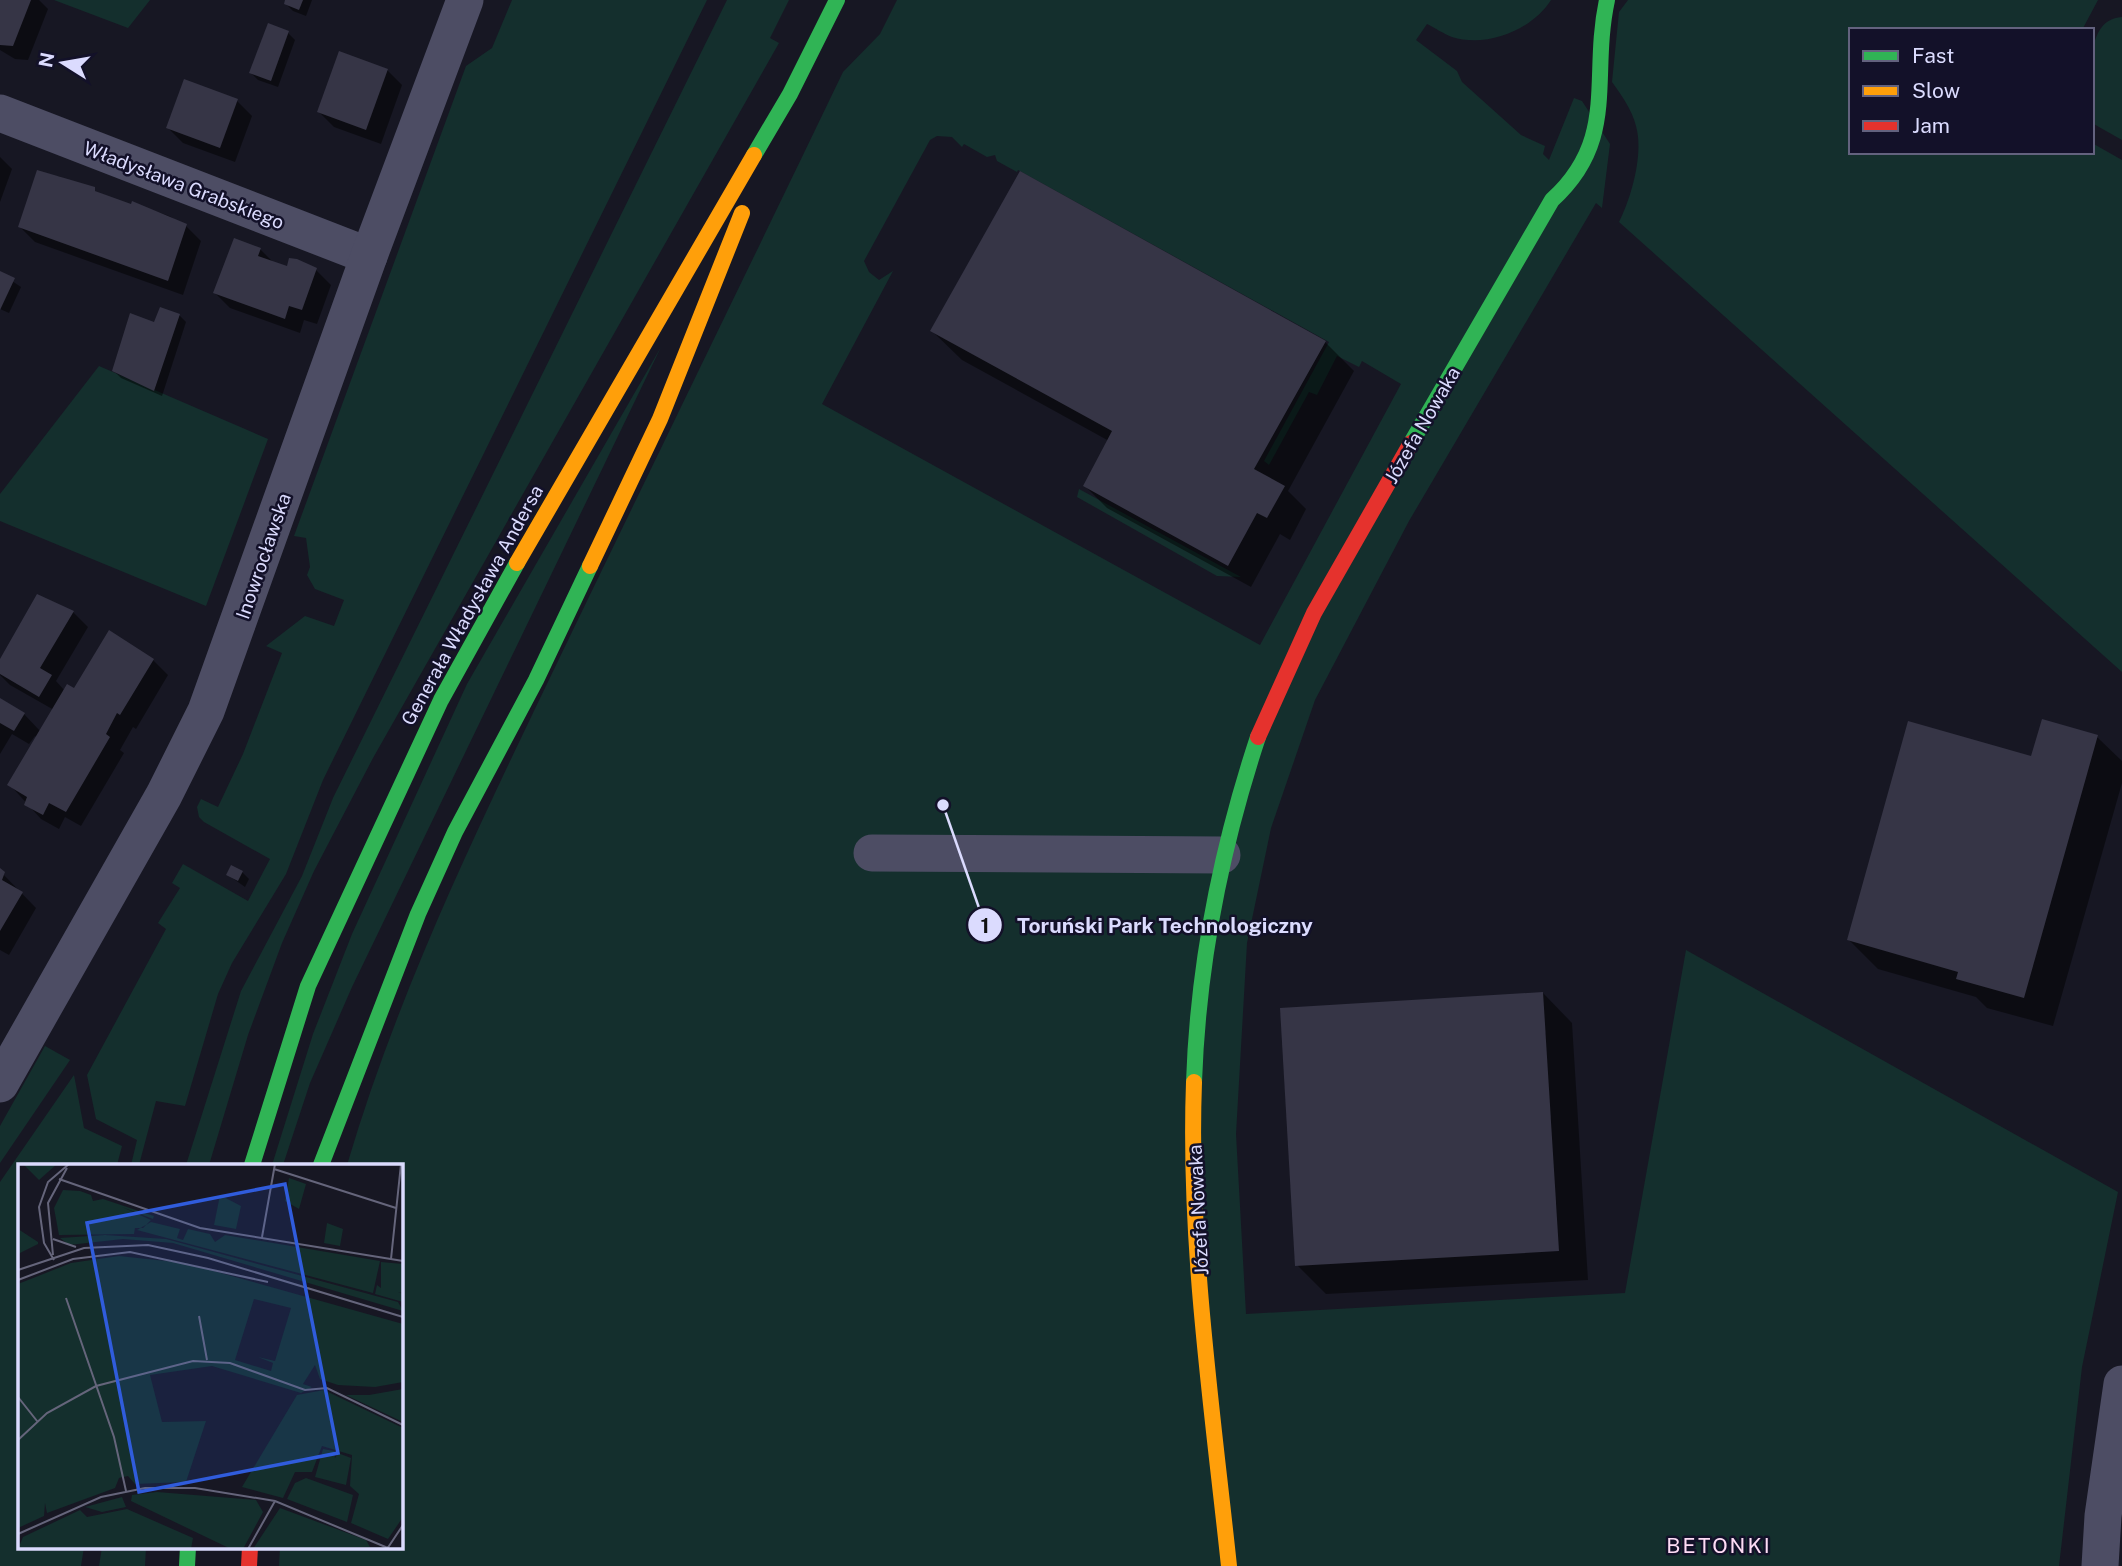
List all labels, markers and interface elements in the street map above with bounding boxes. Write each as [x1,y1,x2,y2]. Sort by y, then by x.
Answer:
north arrow [28,28,98,98]
legend [1849,28,2094,154]
text: Fast [1912,43,1954,68]
text: N [34,50,59,69]
text: Slow [1912,78,1960,103]
text: Jam [1912,113,1950,138]
street label: Władysława Grabskiego [81,137,287,233]
street label: Józefa Nowaka [1380,363,1464,487]
street label: Generała Władysława Andersa [397,481,547,729]
street label: Inowrocławska [231,490,295,622]
callout: Toruński Park Technologiczny [968,904,1327,946]
text: 1 [981,913,990,938]
text: Toruński Park Technologiczny [1017,913,1313,938]
street label: Józefa Nowaka [1184,1144,1212,1276]
inset map [18,1164,402,1548]
district label: BETONKI [1666,1533,1772,1558]

